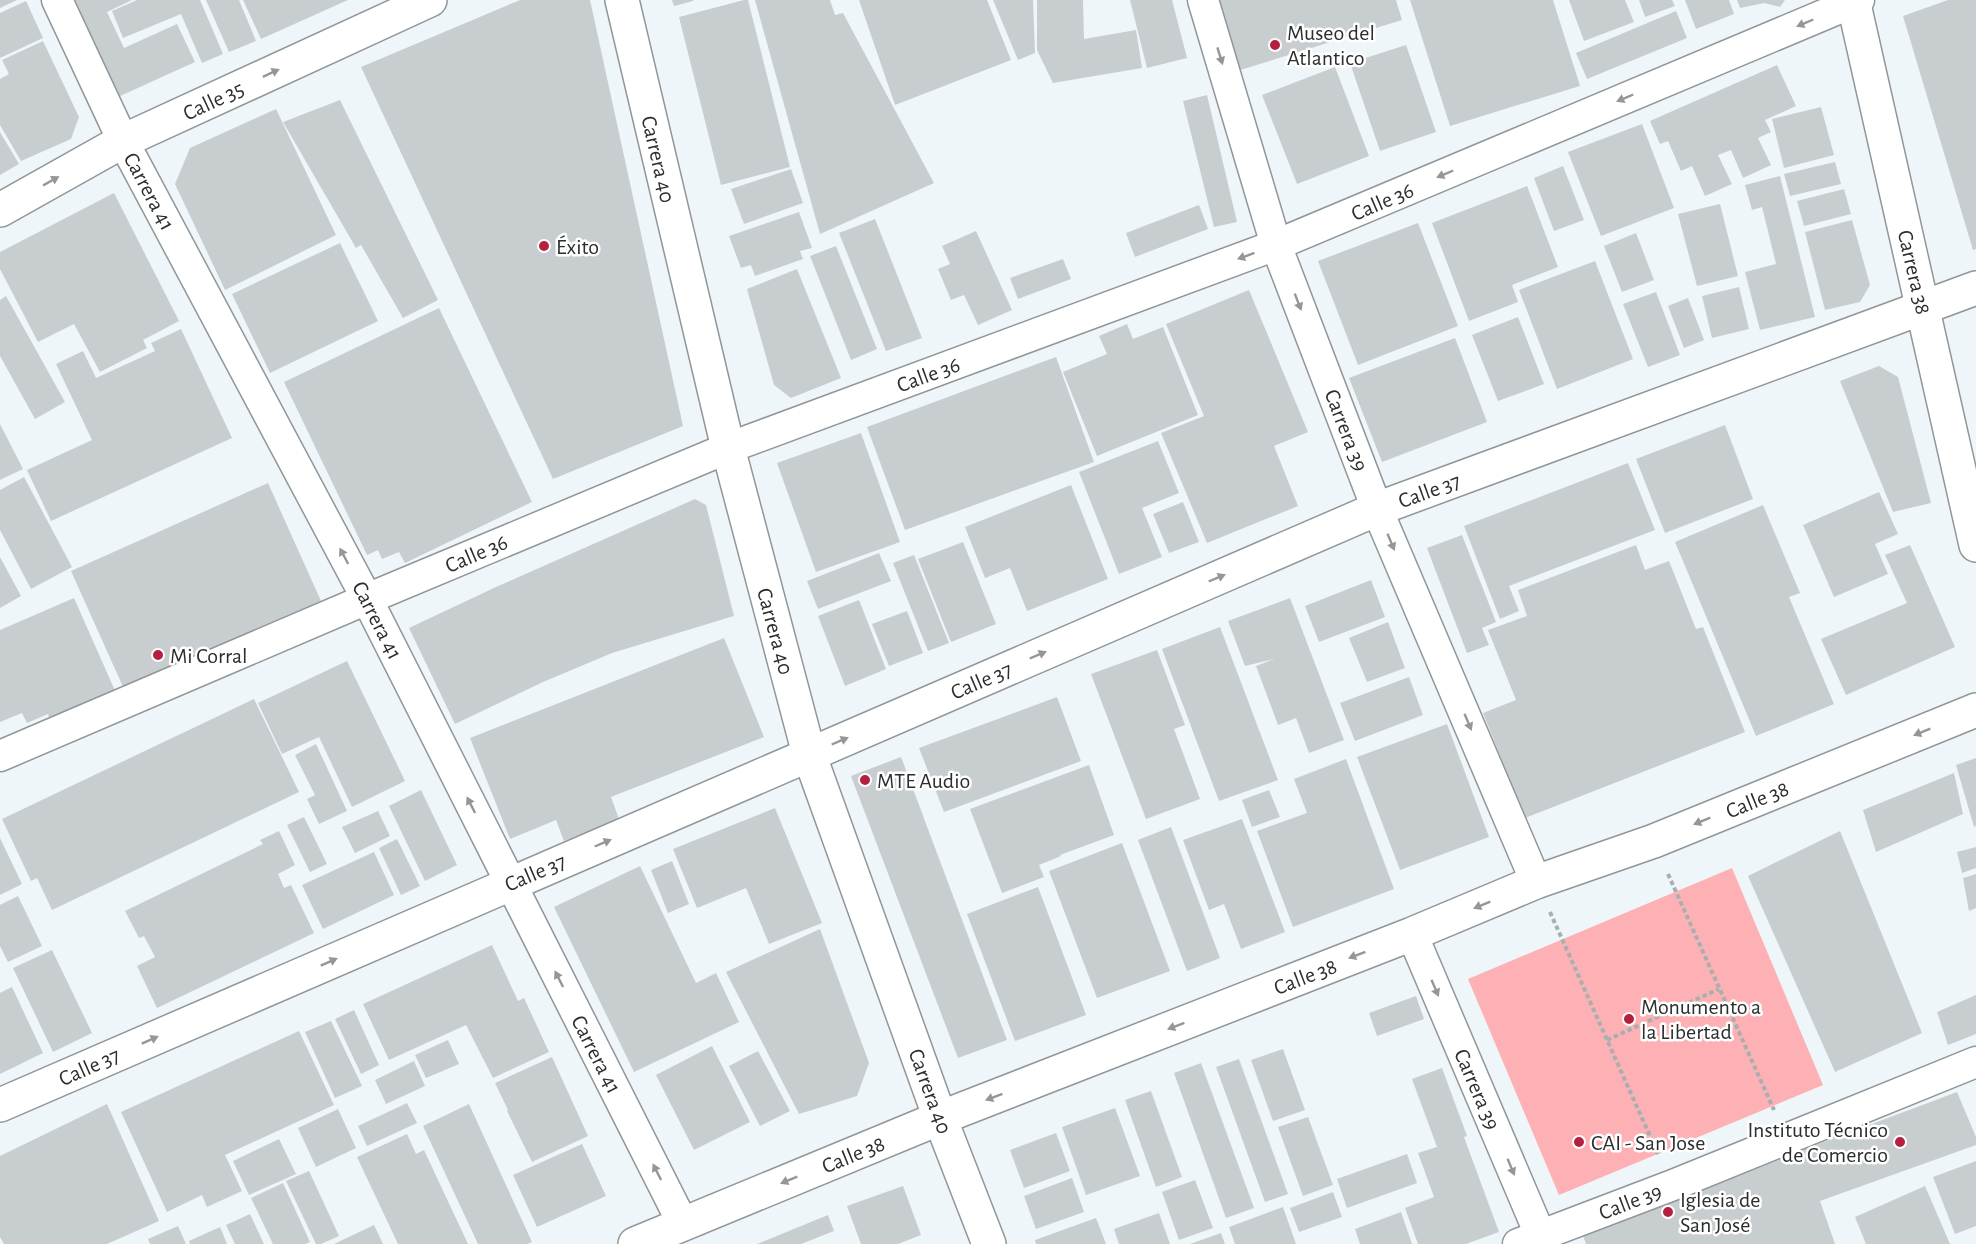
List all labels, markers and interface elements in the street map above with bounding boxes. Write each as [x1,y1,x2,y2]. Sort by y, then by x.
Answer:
one-way arrow [1796,19,1814,28]
place label: Museo del Atlantico [1287,22,1375,69]
marker: Museo del Atlantico [1268,38,1282,52]
one-way arrow [1216,47,1225,65]
one-way arrow [263,68,280,77]
street label: Calle 35 [180,77,247,125]
one-way arrow [1616,94,1634,103]
street label: Carrera 40 [637,114,679,205]
street label: Carrera 41 [120,149,179,234]
one-way arrow [1436,169,1454,179]
one-way arrow [43,176,60,186]
street label: Calle 36 [1348,179,1417,225]
street label: Carrera 38 [1894,228,1934,317]
place label: Éxito [556,235,599,258]
marker: Éxito [537,239,551,253]
one-way arrow [1237,252,1255,262]
one-way arrow [1293,293,1303,311]
street label: Calle 36 [894,353,963,397]
street label: Carrera 39 [1320,386,1372,474]
street label: Calle 37 [1395,470,1463,512]
street label: Calle 36 [442,531,511,577]
one-way arrow [1386,534,1396,552]
one-way arrow [339,548,349,565]
one-way arrow [1208,573,1226,582]
street label: Carrera 41 [348,578,406,663]
street label: Carrera 40 [753,586,797,677]
place label: Mi Corral [170,645,247,667]
marker: Mi Corral [151,648,165,662]
one-way arrow [1029,650,1047,660]
street label: Calle 37 [947,658,1015,704]
one-way arrow [1463,713,1473,731]
one-way arrow [1913,728,1931,737]
one-way arrow [831,736,849,746]
place label: MTE Audio [877,770,970,792]
marker: MTE Audio [858,773,872,787]
street label: Calle 38 [1723,777,1792,822]
one-way arrow [466,796,476,813]
one-way arrow [1693,817,1711,826]
one-way arrow [594,838,612,848]
street label: Calle 37 [501,850,569,896]
one-way arrow [1473,900,1491,910]
one-way arrow [1348,950,1366,960]
street label: Calle 38 [1271,955,1340,999]
one-way arrow [320,957,338,967]
one-way arrow [554,970,564,987]
one-way arrow [1430,979,1440,997]
place label: Monumento a la Libertad [1641,996,1761,1043]
street label: Carrera 41 [567,1012,625,1097]
marker: Monumento a la Libertad [1622,1012,1636,1026]
one-way arrow [1167,1022,1185,1031]
one-way arrow [141,1035,159,1044]
street label: Calle 37 [55,1044,123,1090]
street label: Carrera 40 [905,1046,956,1137]
street label: Carrera 39 [1450,1046,1504,1133]
one-way arrow [985,1093,1003,1102]
place label: Instituto Técnico de Comercio [1747,1119,1888,1166]
street label: Calle 38 [819,1132,888,1177]
place label: CAI - San Jose [1591,1132,1705,1154]
marker: CAI - San Jose [1572,1135,1586,1149]
marker: Instituto Técnico de Comercio [1893,1135,1907,1149]
one-way arrow [1507,1158,1516,1176]
one-way arrow [652,1163,661,1180]
one-way arrow [780,1176,798,1185]
street label: Calle 39 [1596,1180,1665,1224]
place label: Iglesia de San José [1680,1189,1760,1236]
marker: Iglesia de San José [1661,1205,1675,1219]

